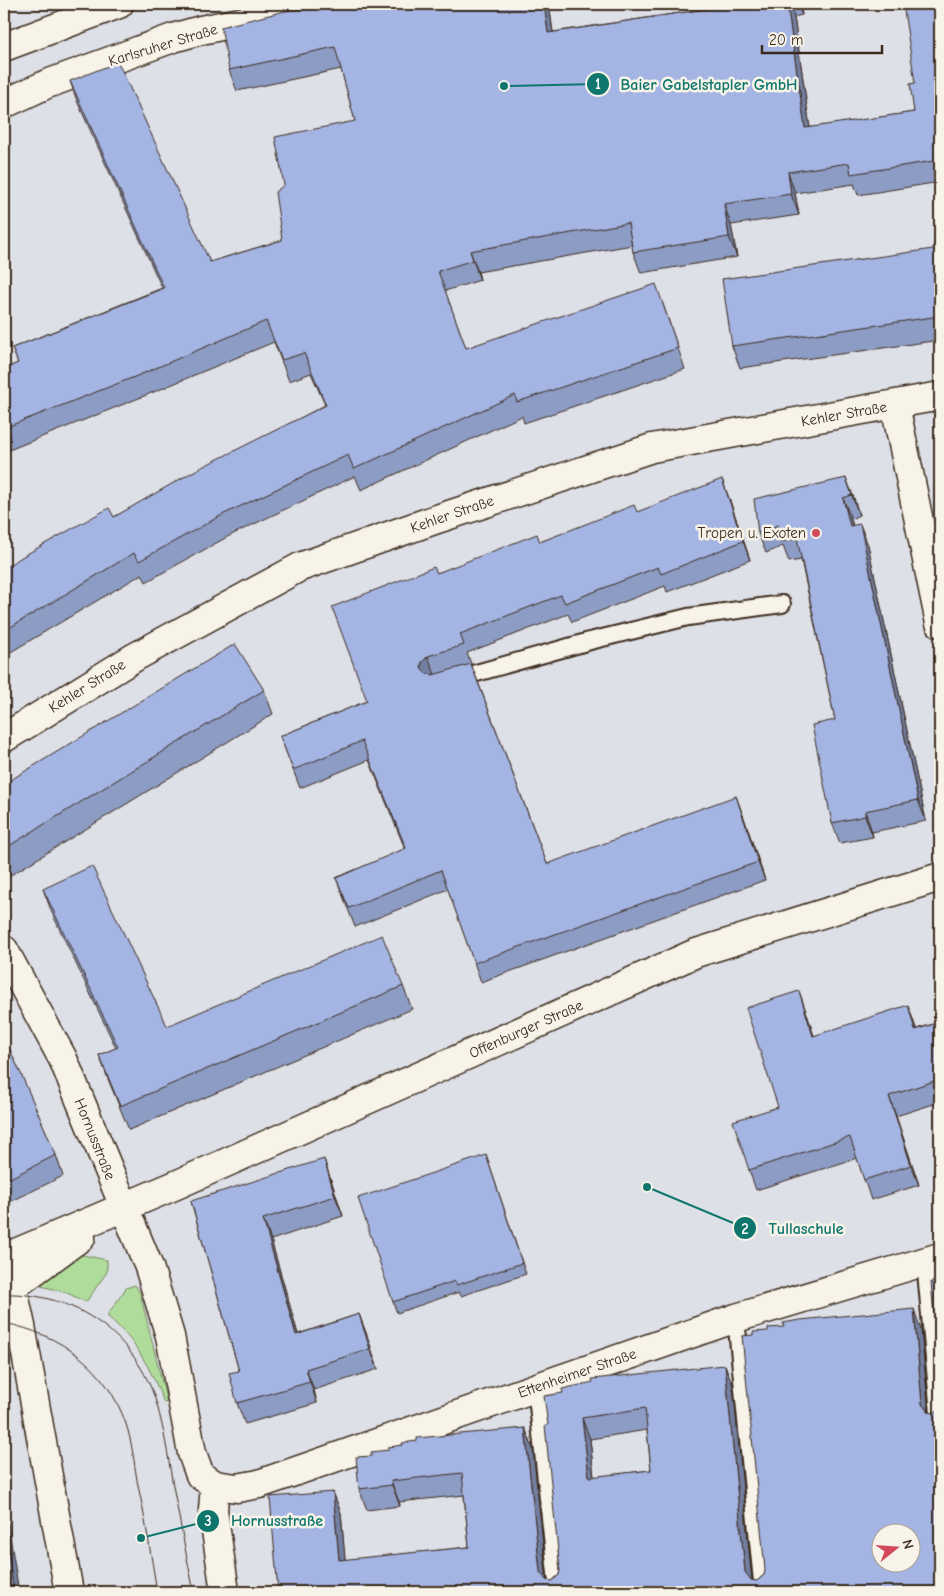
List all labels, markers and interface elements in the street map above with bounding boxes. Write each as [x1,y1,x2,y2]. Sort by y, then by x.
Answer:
street label: Karlsruher Straße [106,20,220,70]
scale bar [762,22,882,54]
text: 20 m [769,31,803,49]
callout: Baier Gabelstapler GmbH [585,68,807,99]
text: 1 [595,75,601,93]
text: Baier Gabelstapler GmbH [620,76,798,94]
street label: Kehler Straße [800,397,889,430]
street label: Kehler Straße [408,491,497,537]
place label: Tropen u. Exoten [697,524,806,542]
marker: Tropen u. Exoten [810,527,822,539]
street label: Kehler Straße [45,655,129,717]
street label: Offenburger Straße [466,996,586,1062]
street label: Hornusstraße [70,1096,120,1183]
callout: Tullaschule [733,1213,853,1244]
text: 2 [741,1220,749,1238]
text: Tullaschule [768,1220,844,1238]
street label: Ettenheimer Straße [515,1344,639,1402]
callout: Hornusstraße [196,1505,333,1536]
text: 3 [204,1512,212,1530]
text: Hornusstraße [231,1512,323,1530]
north arrow [872,1524,922,1574]
text: N [898,1537,917,1551]

